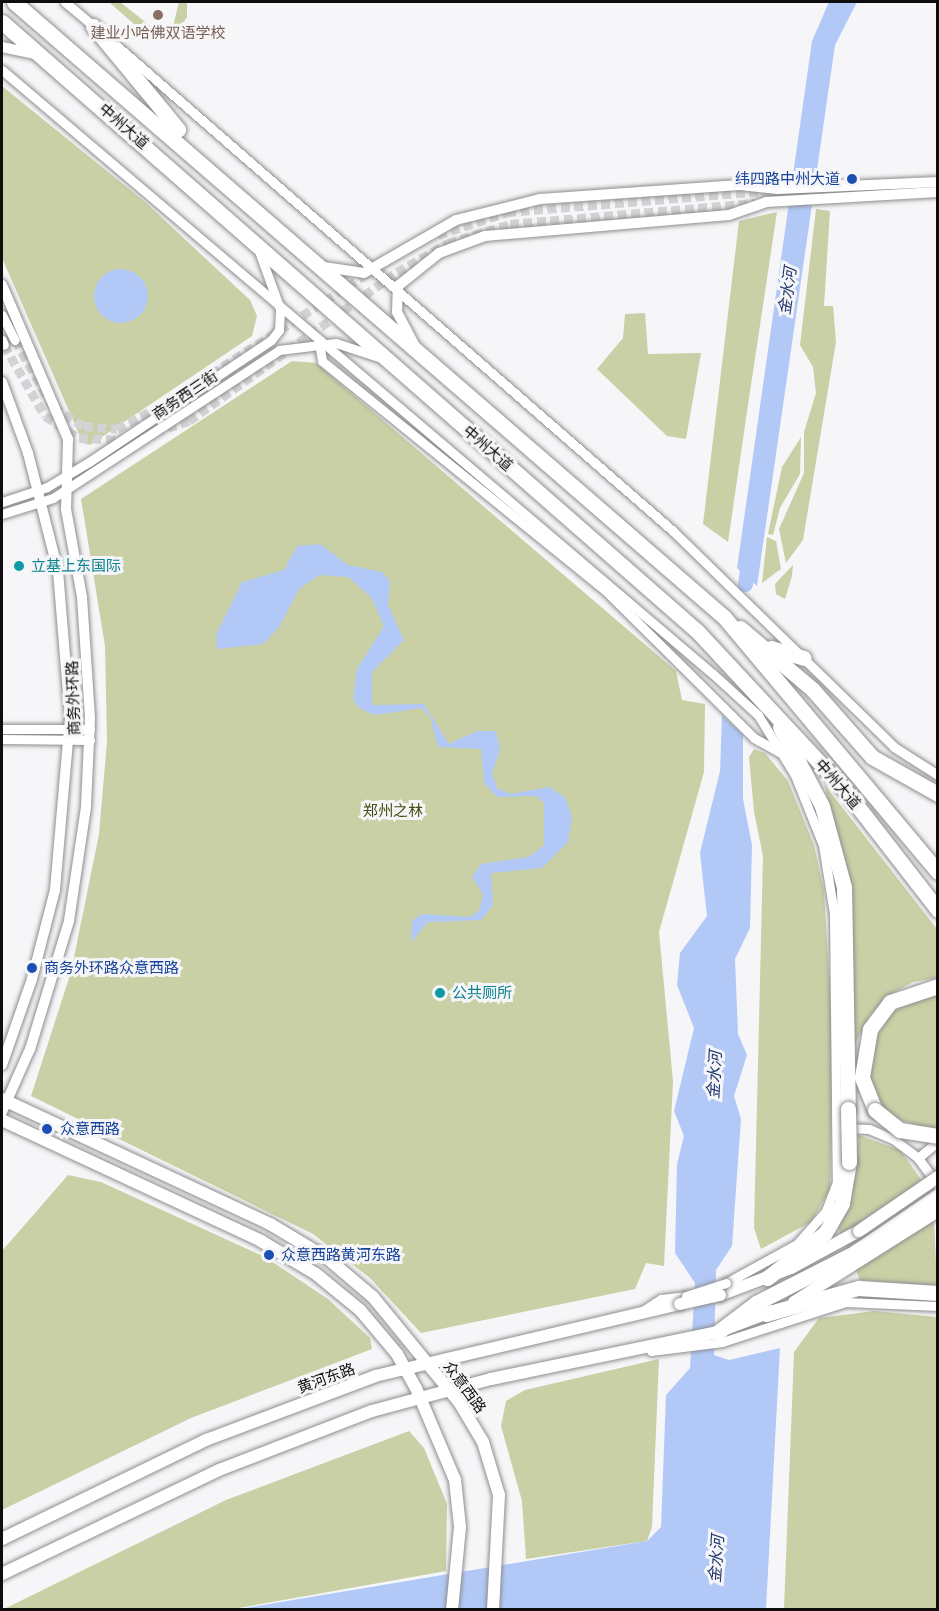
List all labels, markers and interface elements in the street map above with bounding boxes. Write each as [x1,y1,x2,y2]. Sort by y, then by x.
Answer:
marker: 建业小哈佛双语学校 [151,8,165,22]
place label: 建业小哈佛双语学校 [91,24,225,42]
street label: 中州大道 [95,100,153,152]
place label: 纬四路中州大道 [735,170,840,188]
marker: 纬四路中州大道 [845,172,859,186]
water label: 金水河 [774,266,800,316]
street label: 商务西三街 [149,367,221,423]
street label: 中州大道 [459,422,517,474]
place label: 立基上东国际 [31,557,121,575]
marker: 立基上东国际 [12,559,26,573]
street label: 商务外环路 [63,660,83,736]
street label: 中州大道 [812,755,864,813]
park label: 郑州之林 [363,802,423,820]
place label: 商务外环路众意西路 [44,959,179,977]
marker: 商务外环路众意西路 [25,961,39,975]
place label: 公共厕所 [452,984,512,1002]
marker: 公共厕所 [433,986,447,1000]
water label: 金水河 [703,1051,725,1099]
marker: 众意西路 [38,1120,56,1138]
place label: 众意西路 [60,1120,120,1138]
place label: 众意西路黄河东路 [281,1246,401,1264]
marker: 众意西路黄河东路 [262,1248,276,1262]
street label: 众意西路 [440,1357,490,1417]
street label: 黄河东路 [295,1359,357,1397]
water label: 金水河 [705,1534,727,1584]

